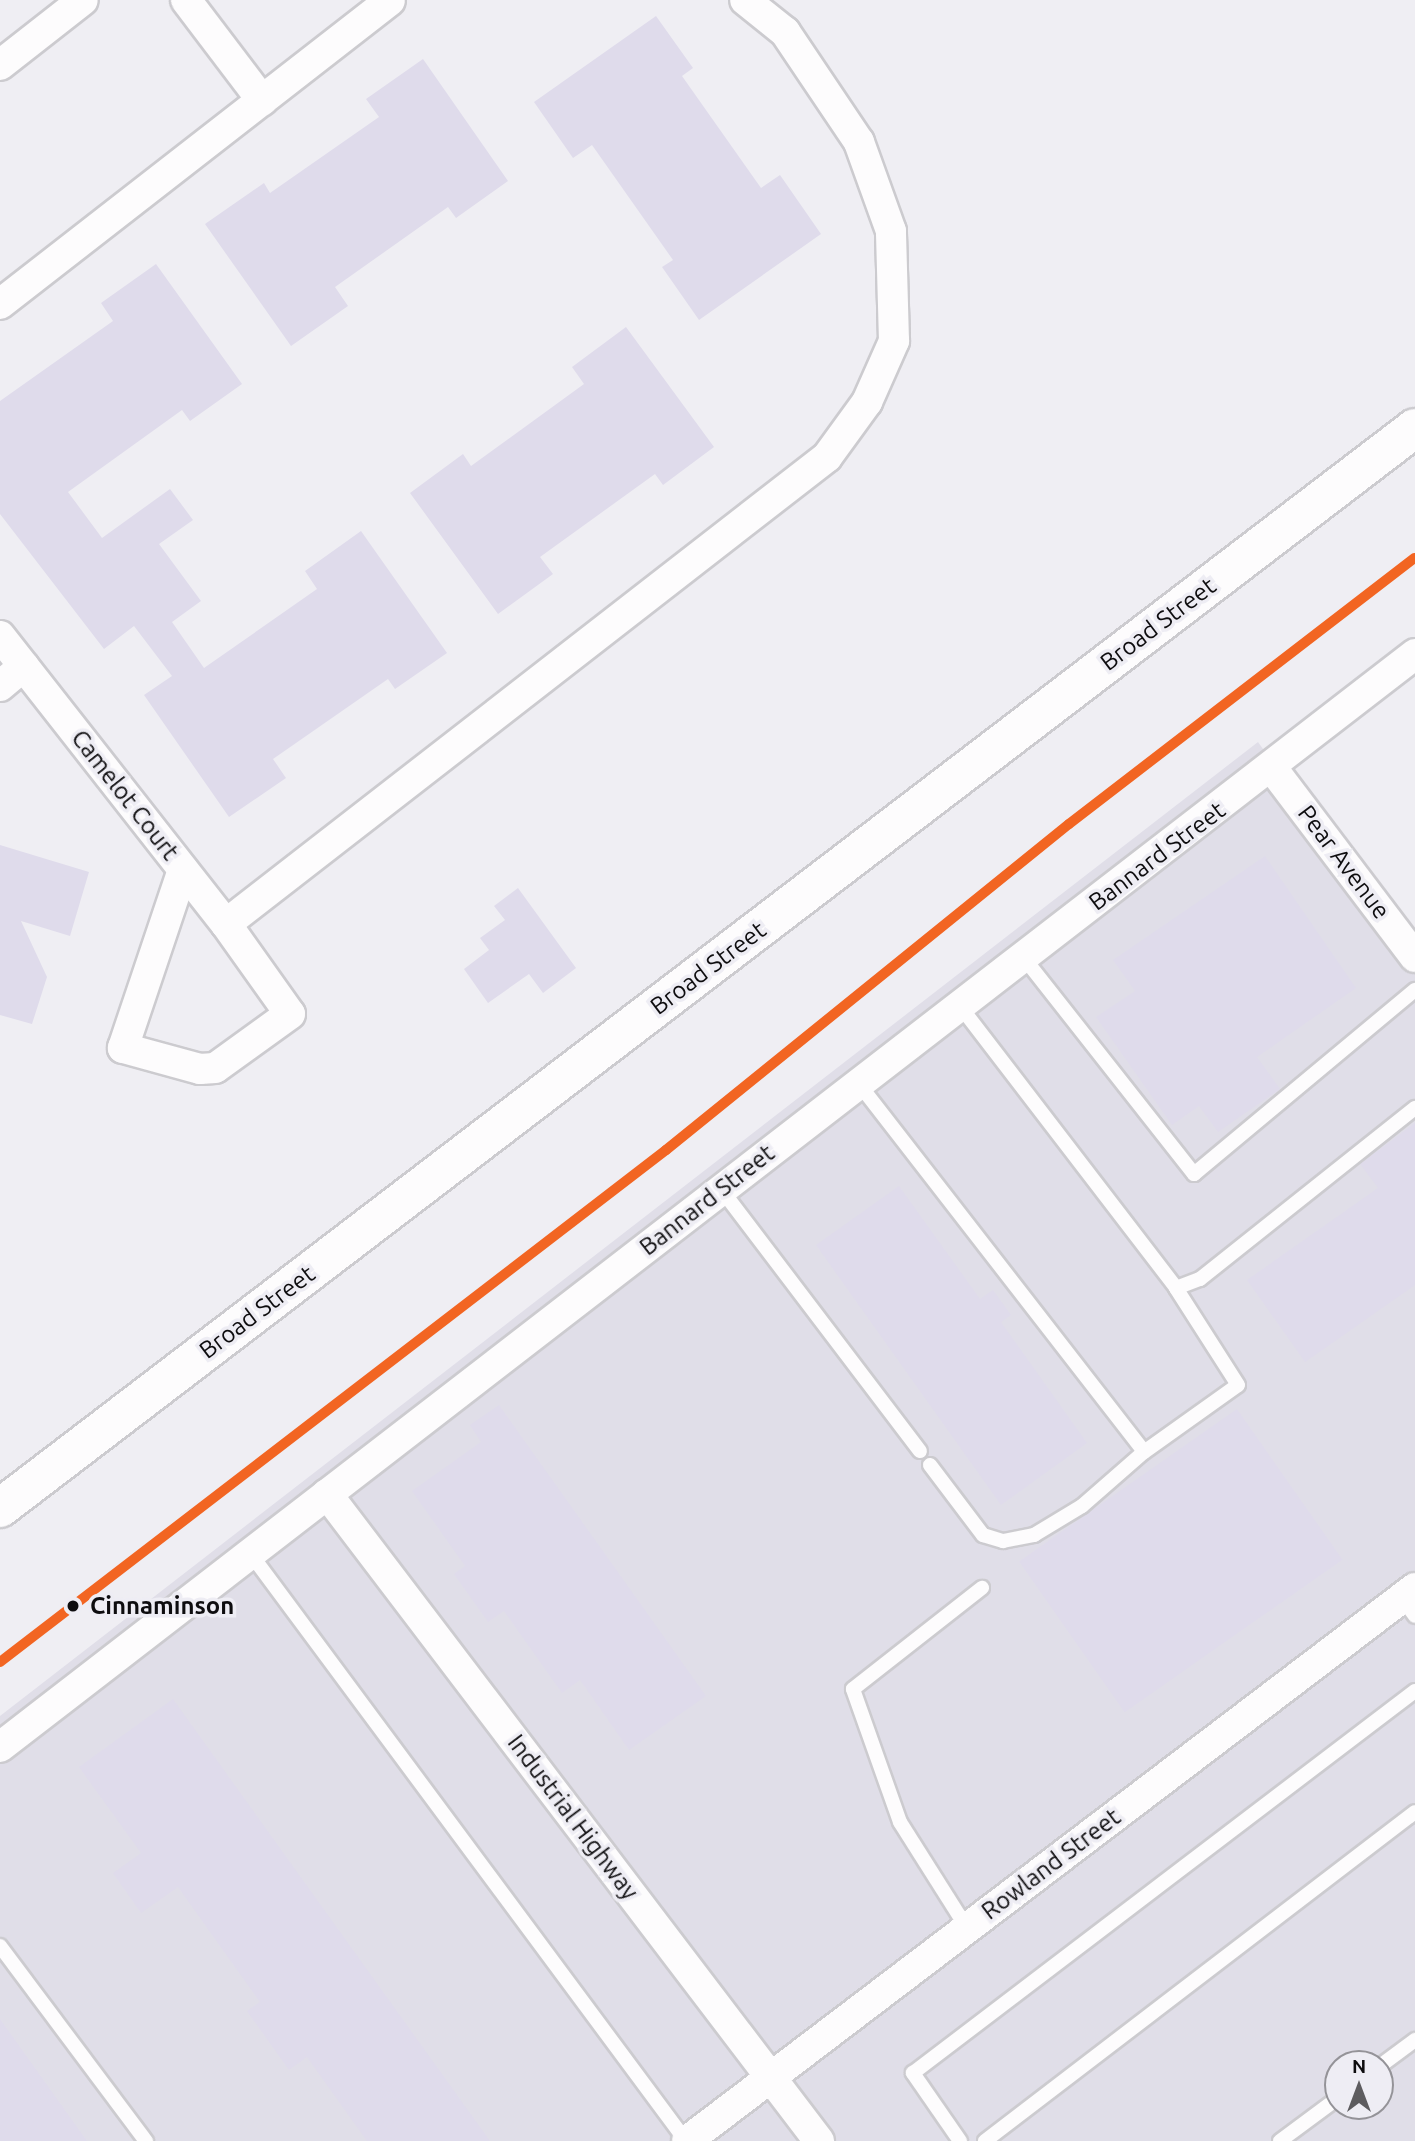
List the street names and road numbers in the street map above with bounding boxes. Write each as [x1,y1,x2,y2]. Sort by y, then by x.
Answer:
street label: Broad Street [1095,571,1221,677]
street label: Camelot Court [65,724,185,866]
street label: Bannard Street [1083,795,1231,917]
street label: Pear Avenue [1292,799,1396,925]
street label: Broad Street [645,915,771,1021]
street label: Bannard Street [634,1138,780,1262]
street label: Broad Street [194,1259,320,1365]
street label: Industrial Highway [502,1729,644,1905]
street label: Rowland Street [976,1802,1126,1926]

